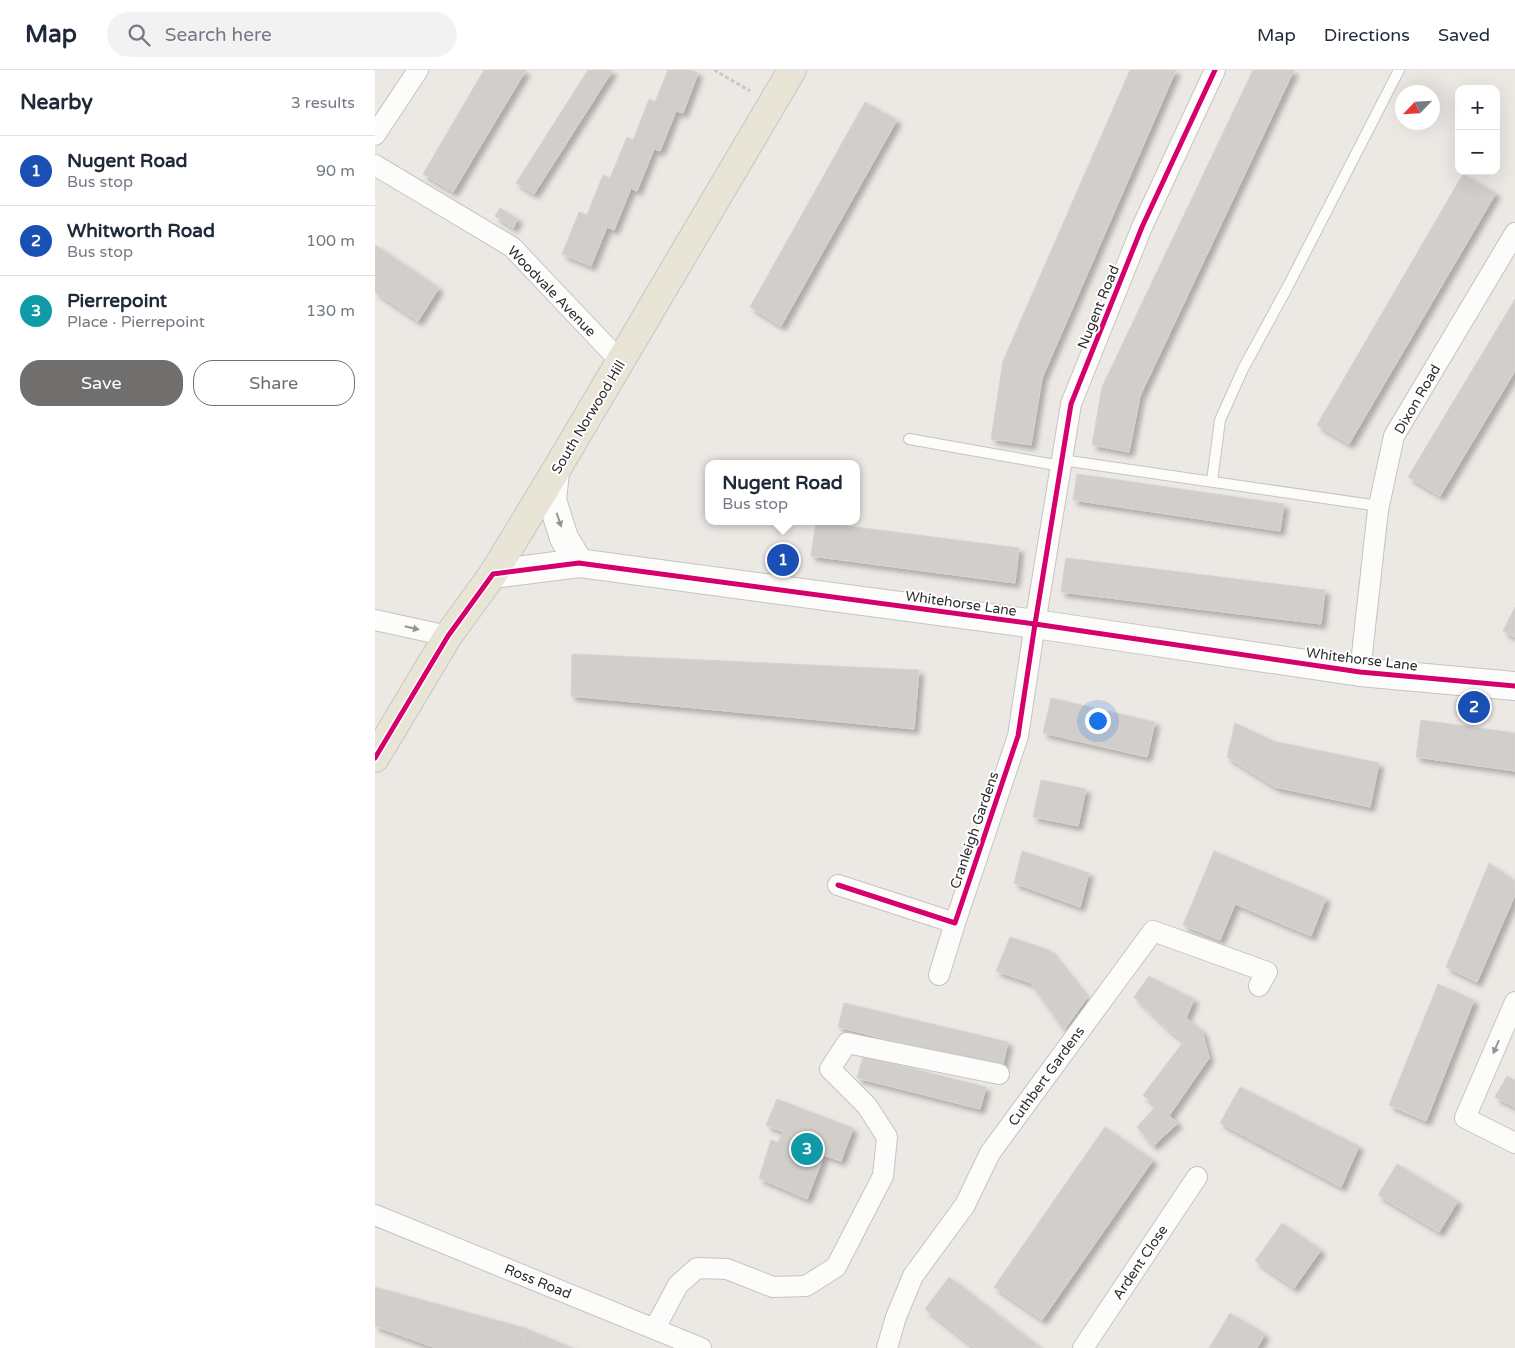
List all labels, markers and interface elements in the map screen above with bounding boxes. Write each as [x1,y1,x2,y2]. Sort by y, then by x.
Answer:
search box [107,12,457,57]
text: Map [25,20,77,49]
icon: search [125,21,153,49]
text: Search here [165,24,272,46]
text: Map [1257,24,1296,46]
text: Directions [1324,24,1410,46]
text: Saved [1438,24,1490,46]
north arrow [1395,85,1440,130]
map controls [1455,85,1500,175]
button: + [1455,85,1500,130]
text: Nearby [20,90,93,115]
text: 3 results [291,93,355,113]
button: − [1455,130,1500,175]
text: Nugent Road [67,150,188,172]
text: 1 [31,161,41,181]
text: 90 m [316,161,355,181]
text: Bus stop [67,172,133,192]
text: Whitworth Road [67,220,215,242]
text: 2 [31,231,41,251]
text: 100 m [306,231,355,251]
text: Bus stop [67,242,133,262]
street label: Woodvale Avenue [504,242,599,340]
street label: Nugent Road [1074,263,1123,352]
text: Pierrepoint [67,290,167,312]
text: 3 [31,301,41,321]
text: 130 m [306,301,355,321]
text: Place · Pierrepoint [67,312,205,332]
street label: South Norwood Hill [548,357,629,477]
button: Save [20,360,183,406]
button: Share [193,360,355,406]
street label: Dixon Road [1391,362,1444,437]
popup [705,460,860,525]
text: Nugent Road [722,472,843,494]
text: Bus stop [722,494,788,514]
one-way arrow [555,512,563,527]
pin: 1 [767,541,799,579]
street label: Whitehorse Lane [904,587,1018,620]
one-way arrow [404,624,419,632]
street label: Whitehorse Lane [1305,644,1419,675]
pin: 2 [1458,688,1490,726]
your location [1085,708,1111,734]
street label: Cranleigh Gardens [946,769,1003,891]
street label: Cuthbert Gardens [1005,1023,1088,1129]
one-way arrow [1491,1040,1499,1054]
pin: 3 [791,1130,823,1168]
street label: Ardent Close [1109,1222,1172,1303]
street label: Ross Road [502,1260,574,1303]

